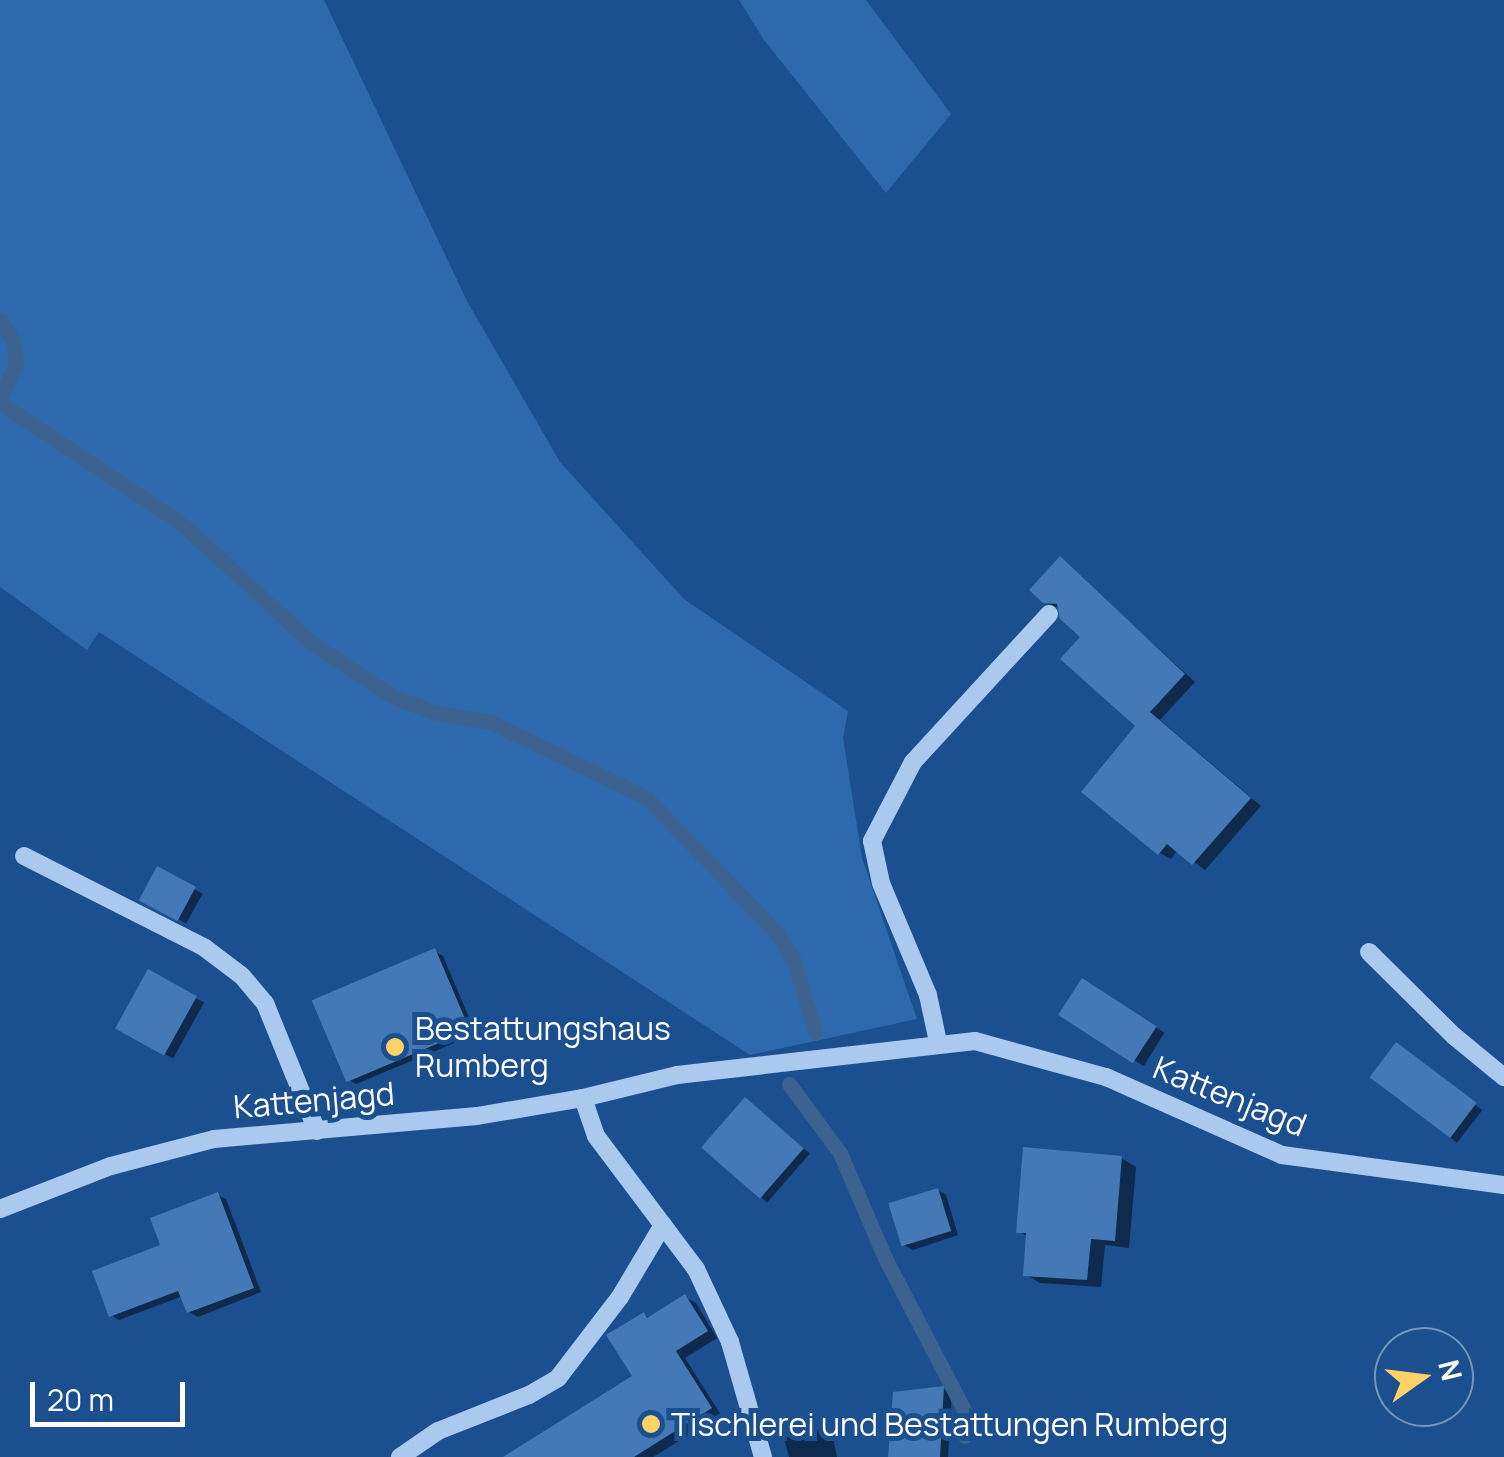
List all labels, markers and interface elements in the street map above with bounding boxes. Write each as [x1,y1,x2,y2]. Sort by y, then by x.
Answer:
place label: Bestattungshaus Rumberg [415,1010,671,1085]
marker: Bestattungshaus Rumberg [384,1036,406,1058]
street label: Kattenjagd [1148,1048,1312,1144]
street label: Kattenjagd [232,1074,396,1126]
north arrow [1374,1327,1474,1427]
text: N [1430,1356,1472,1385]
scale bar [35,1362,190,1424]
text: 20 m [47,1379,114,1420]
place label: Tischlerei und Bestattungen Rumberg [671,1405,1228,1443]
marker: Tischlerei und Bestattungen Rumberg [640,1413,662,1435]

